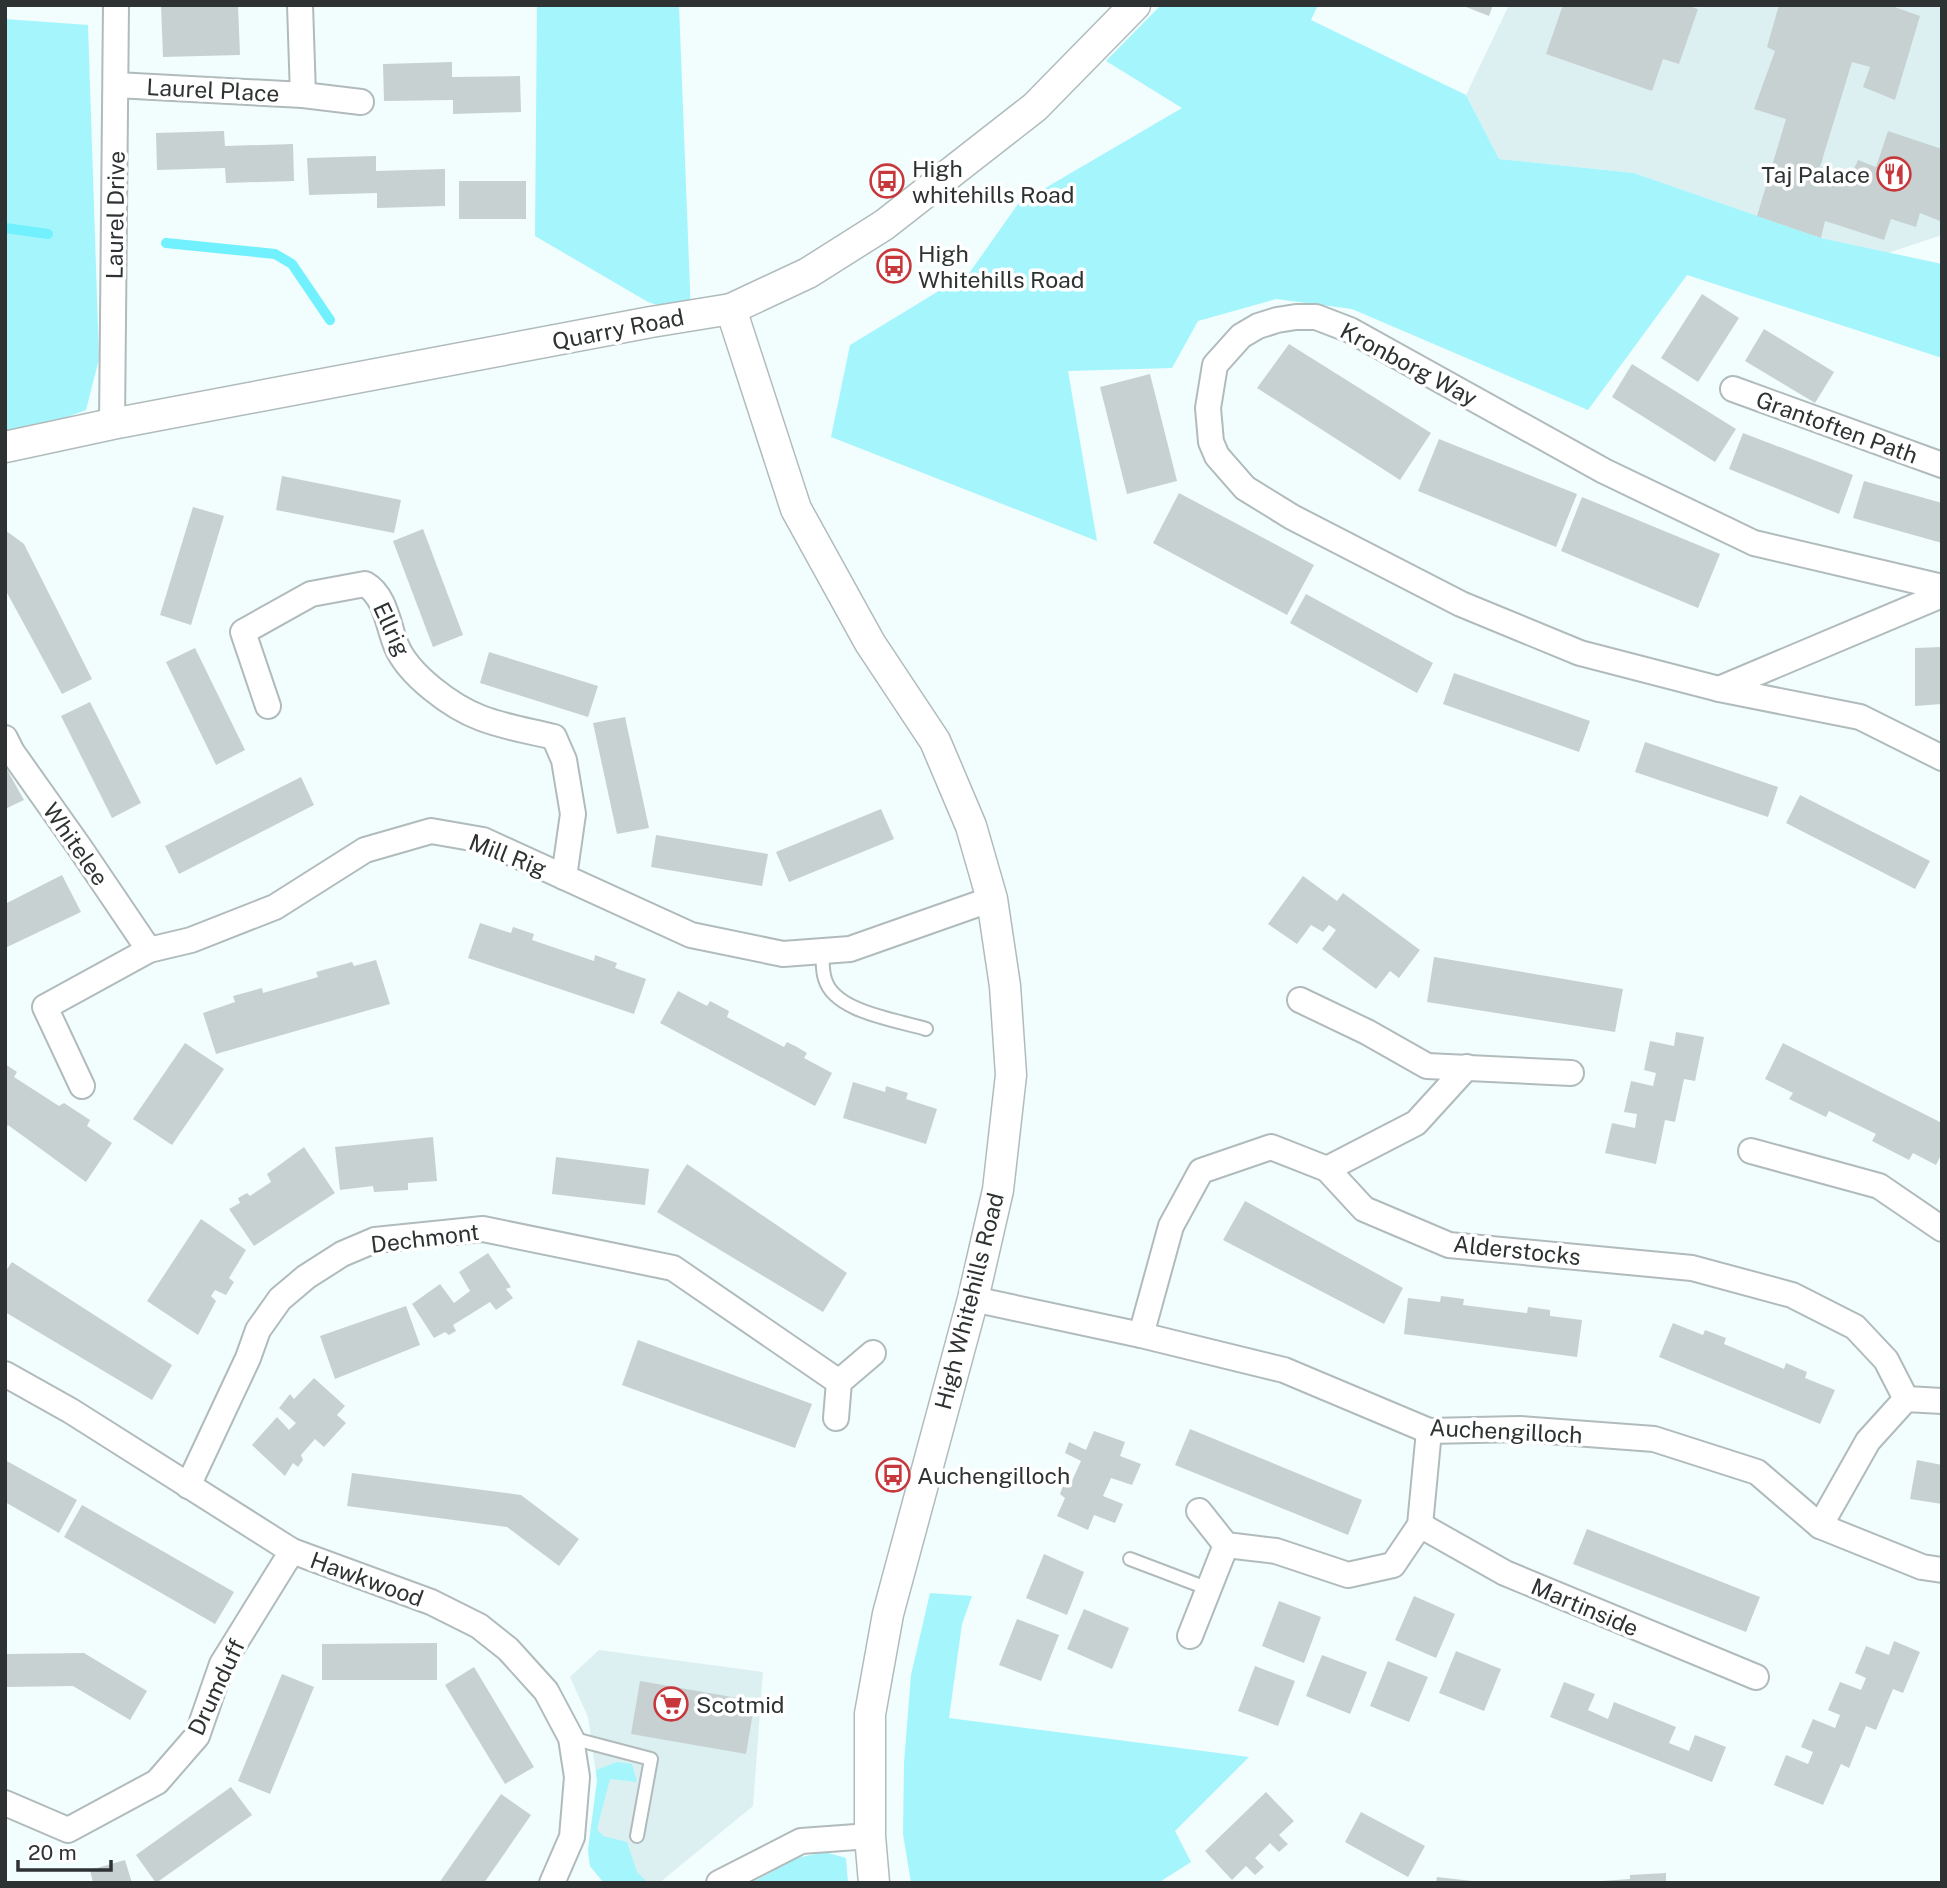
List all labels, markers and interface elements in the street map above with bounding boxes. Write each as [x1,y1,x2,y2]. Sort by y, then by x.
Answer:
street label: Laurel Place [146,73,280,107]
street label: Laurel Drive [100,150,130,280]
place label: High whitehills Road [912,155,1075,208]
restaurant icon: Taj Palace [1875,155,1913,193]
place label: Taj Palace [1761,161,1870,188]
bus stop icon: High whitehills Road [868,162,906,200]
place label: High Whitehills Road [918,240,1085,293]
bus stop icon: High Whitehills Road [875,247,913,285]
street label: Quarry Road [550,303,686,355]
street label: Kronborg Way [1336,317,1482,411]
street label: Grantoften Path [1753,385,1921,469]
street label: Ellrig [368,598,416,660]
street label: Whitelee [38,797,114,891]
street label: Mill Rig [465,828,551,882]
street label: High Whitehills Road [929,1190,1009,1412]
street label: Dechmont [369,1218,481,1258]
street label: Alderstocks [1452,1230,1582,1270]
street label: Auchengilloch [1429,1414,1583,1448]
bus stop icon: Auchengilloch [874,1456,912,1494]
place label: Auchengilloch [917,1462,1070,1489]
street label: Hawkwood [307,1546,427,1612]
street label: Martinside [1527,1572,1643,1642]
street label: Drumduff [182,1635,250,1739]
supermarket icon: Scotmid [652,1685,690,1723]
place label: Scotmid [696,1691,785,1718]
scale bar [18,1828,110,1872]
text: 20 m [28,1840,77,1865]

